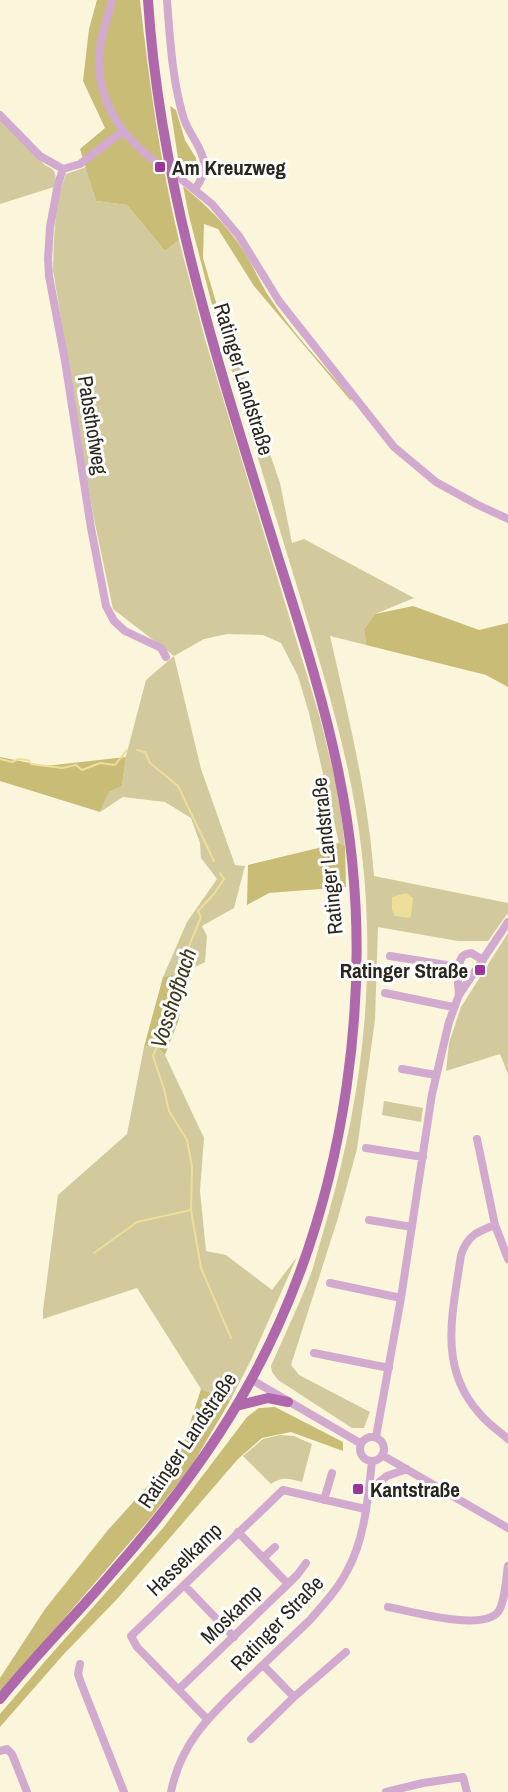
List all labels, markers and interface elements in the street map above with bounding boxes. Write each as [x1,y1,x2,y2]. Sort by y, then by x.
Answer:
place label: Am Kreuzweg [172,153,286,182]
marker: Am Kreuzweg [153,160,167,174]
street label: Ratinger Landstraße [207,299,281,459]
street label: Pabsthofweg [71,374,115,477]
street label: Ratinger Landstraße [304,776,350,936]
water label: Vosshofbach [143,944,203,1052]
place label: Ratinger Straße [340,956,468,985]
marker: Ratinger Straße [473,963,487,977]
street label: Ratinger Landstraße [131,1366,243,1514]
place label: Kantstraße [370,1475,460,1504]
marker: Kantstraße [351,1482,365,1496]
street label: Hasselkamp [140,1516,228,1602]
street label: Ratinger Straße [224,1569,330,1677]
street label: Moskamp [194,1578,268,1650]

